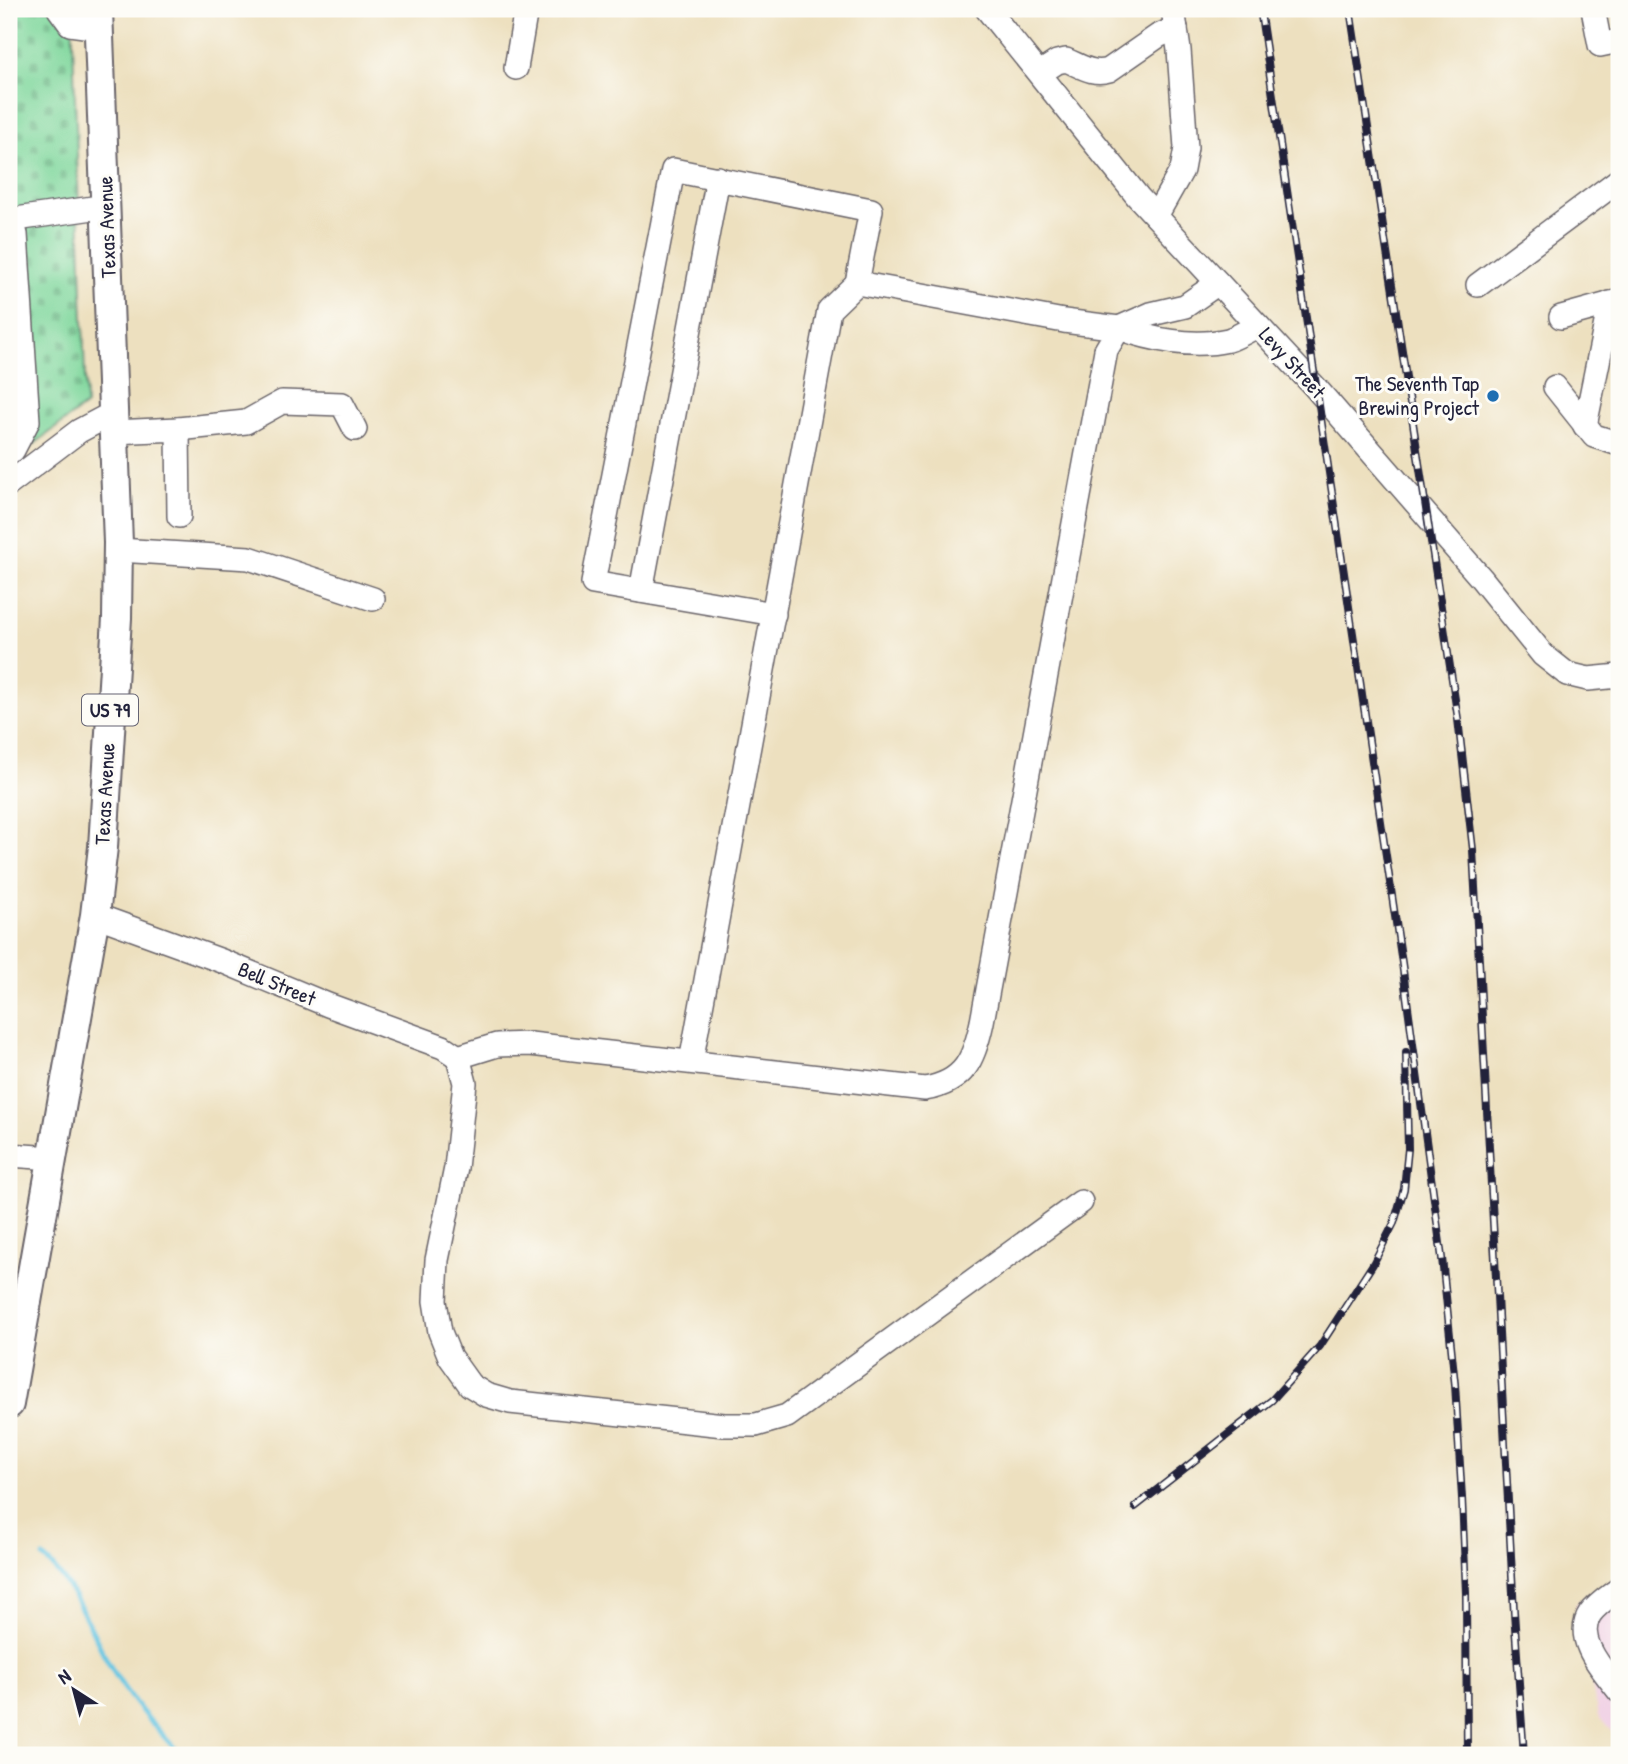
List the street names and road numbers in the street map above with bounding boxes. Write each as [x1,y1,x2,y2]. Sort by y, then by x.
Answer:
street label: Texas Avenue [90,176,123,278]
street label: Levy Street [1252,321,1333,405]
road number: US 79 [82,694,138,726]
street label: Texas Avenue [87,742,122,846]
street label: Bell Street [234,954,321,1013]

